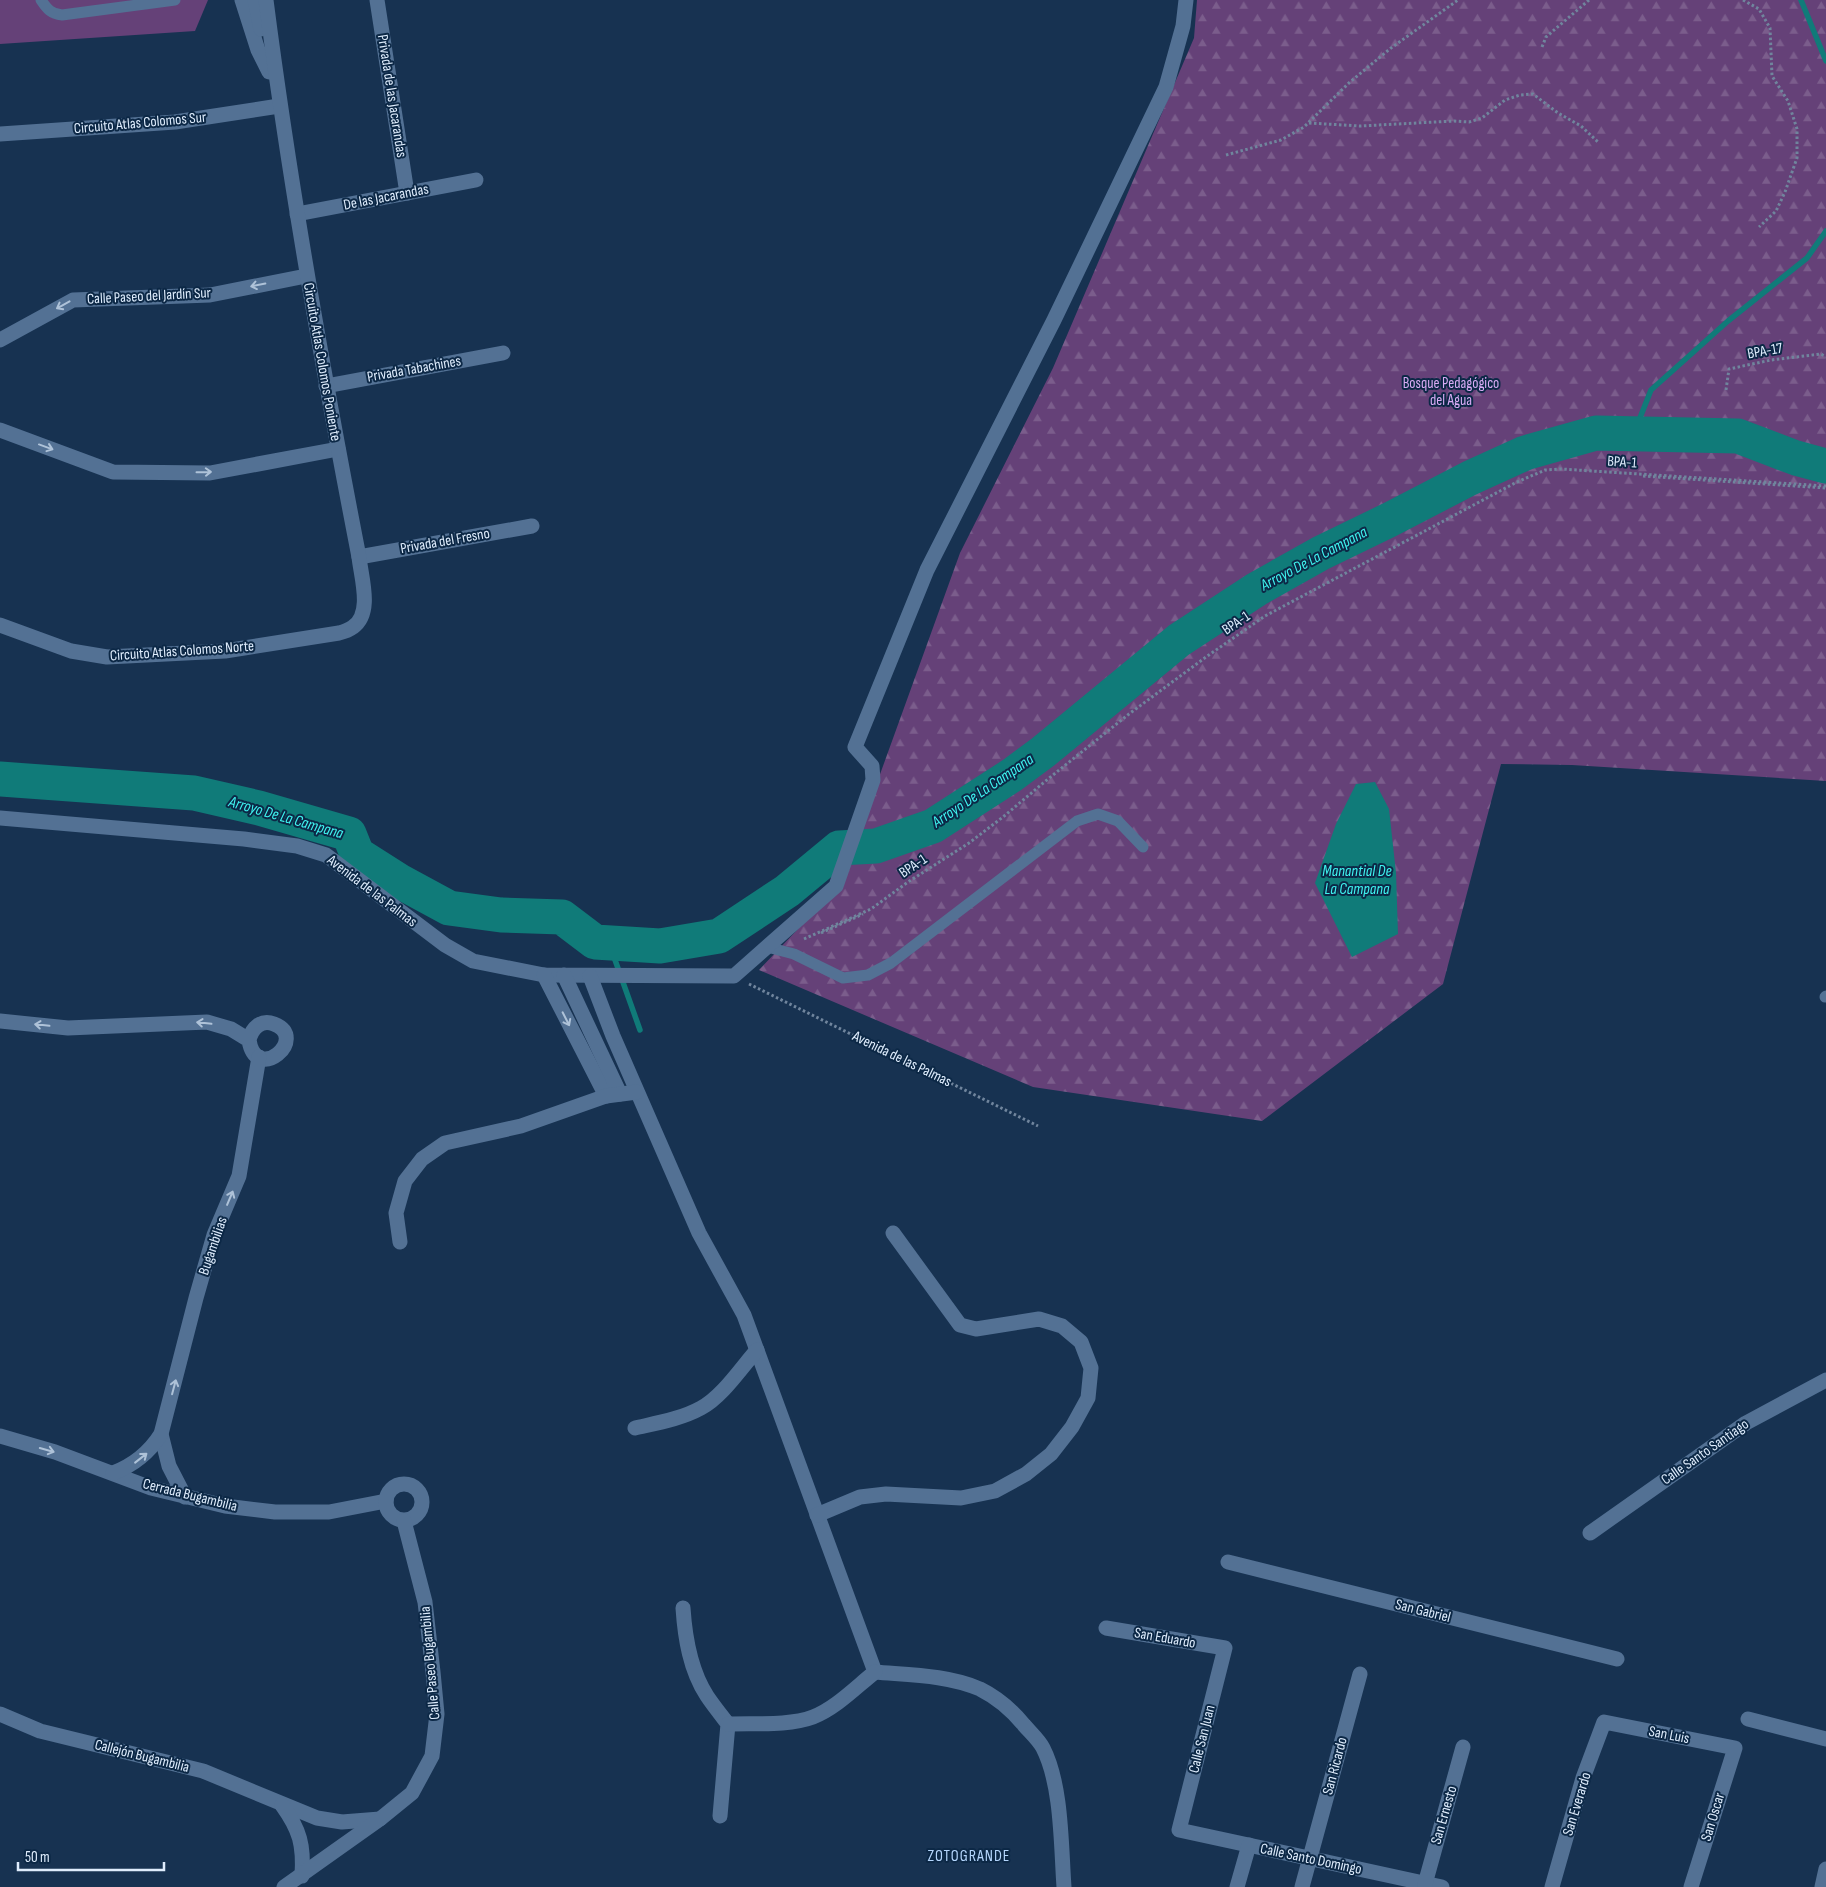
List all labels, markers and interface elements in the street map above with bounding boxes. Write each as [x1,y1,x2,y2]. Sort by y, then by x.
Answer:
street label: Privada de las Jacarandas [373,33,411,159]
street label: Circuito Atlas Colomos Sur [73,108,208,138]
street label: De las Jacarandas [342,179,430,215]
one-way arrow [251,281,267,291]
street label: Circuito Atlas Colomos Poniente [299,281,345,443]
street label: Calle Paseo del Jardín Sur [87,283,212,309]
one-way arrow [56,300,71,310]
street label: BPA-17 [1746,339,1784,363]
street label: Privada Tabachines [366,351,462,387]
park label: Bosque Pedagógico del Agua [1403,374,1499,410]
one-way arrow [37,443,53,452]
street label: BPA-1 [1607,451,1638,473]
one-way arrow [195,467,211,477]
water label: Arroyo De La Campana [1256,523,1371,596]
street label: Privada del Fresno [399,524,491,558]
street label: BPA-1 [1218,606,1254,639]
street label: Circuito Atlas Colomos Norte [109,636,255,666]
water label: Arroyo De La Campana [928,750,1038,833]
water label: Arroyo De La Campana [226,792,346,844]
street label: BPA-1 [895,849,931,882]
street label: Avenida de las Palmas [322,850,421,931]
water label: Manantial De La Campana [1322,862,1392,899]
one-way arrow [562,1011,571,1026]
one-way arrow [197,1019,213,1028]
one-way arrow [35,1021,51,1030]
street label: Avenida de las Palmas [848,1026,955,1091]
one-way arrow [225,1191,235,1206]
street label: Bugambilias [194,1214,232,1278]
one-way arrow [170,1380,179,1396]
street label: Calle Santo Santiago [1658,1415,1752,1489]
one-way arrow [38,1445,54,1455]
one-way arrow [134,1453,148,1463]
street label: Cerrada Bugambilia [141,1474,239,1516]
street label: San Gabriel [1393,1595,1453,1627]
street label: Calle Paseo Bugambilia [416,1605,444,1720]
street label: San Eduardo [1133,1623,1197,1653]
street label: Calle San Juan [1184,1703,1220,1775]
street label: San Luis [1647,1722,1691,1748]
street label: Callejón Bugambilia [93,1735,192,1777]
street label: San Ricardo [1318,1735,1352,1797]
street label: San Everardo [1558,1770,1596,1838]
street label: San Ernesto [1427,1784,1461,1846]
street label: San Oscar [1697,1790,1730,1844]
street label: Calle Santo Domingo [1259,1839,1363,1879]
scale bar [18,1840,164,1872]
district label: ZOTOGRANDE [928,1847,1010,1866]
text: 50 m [25,1848,50,1867]

